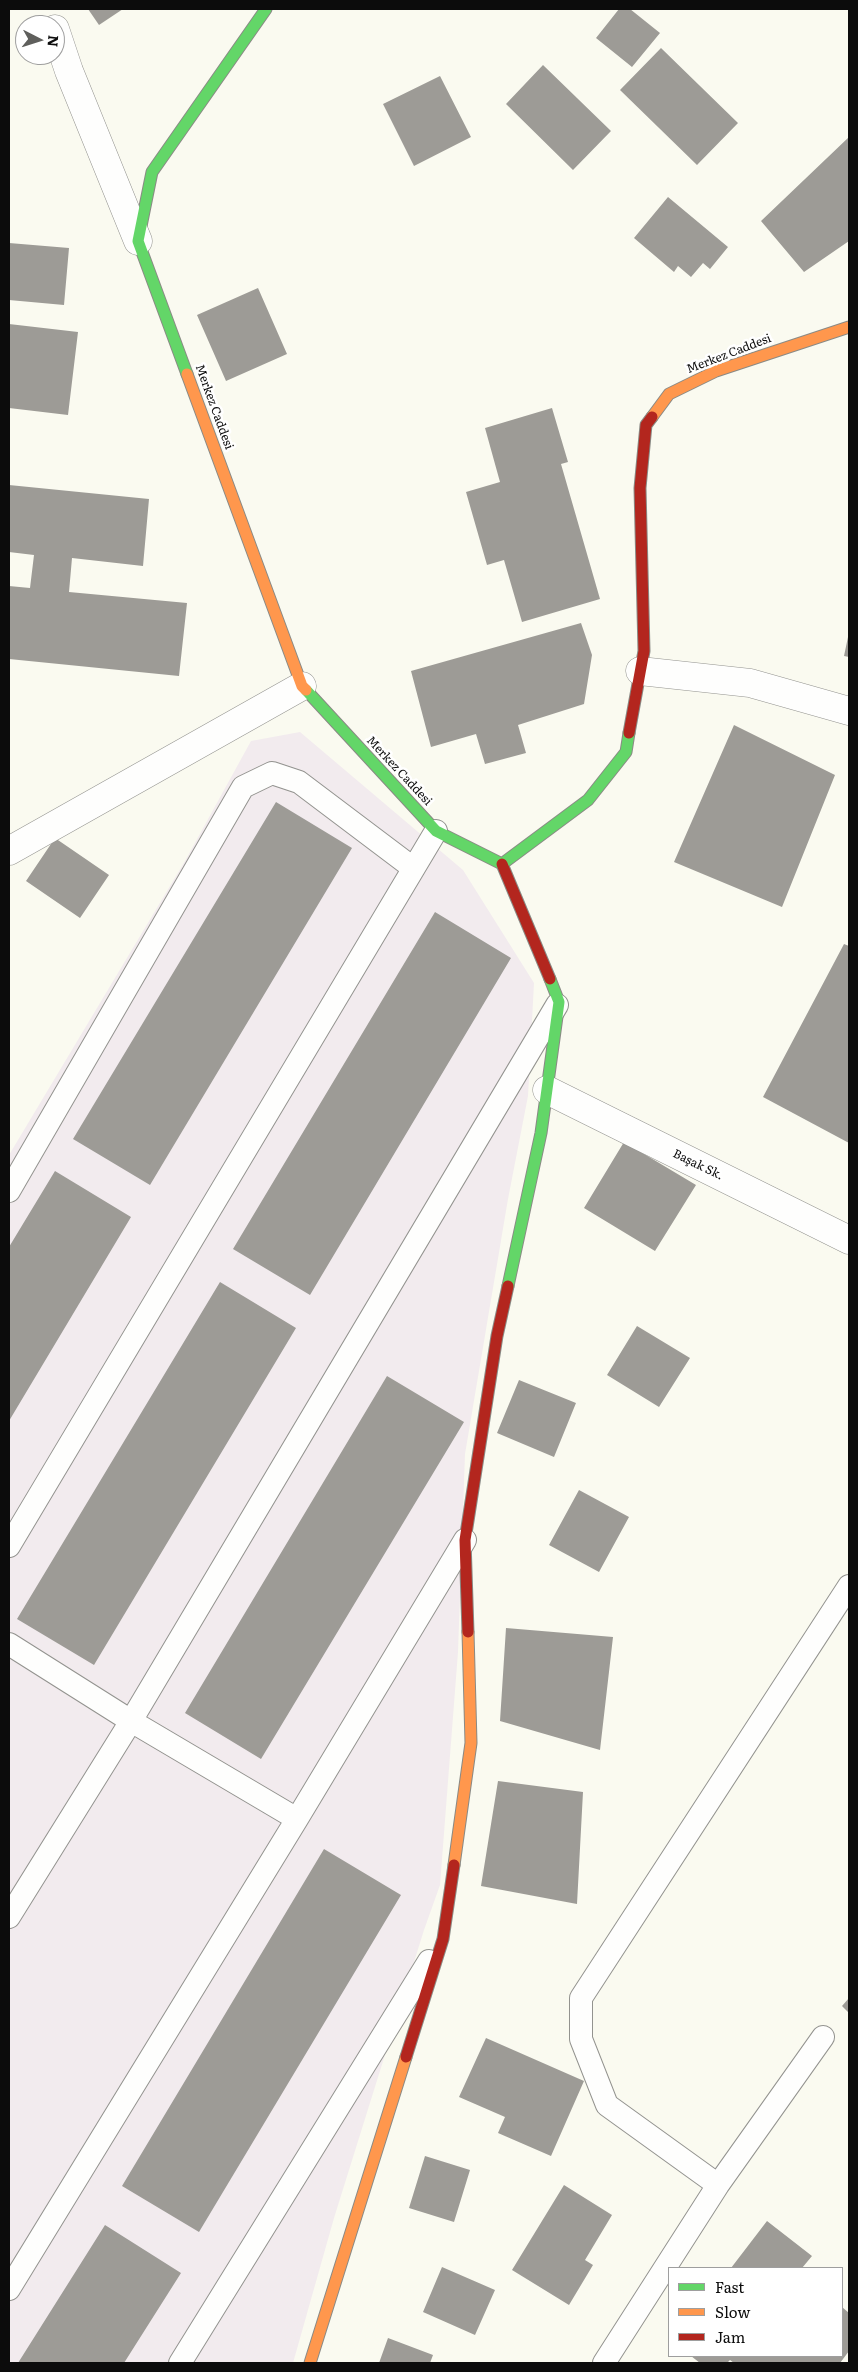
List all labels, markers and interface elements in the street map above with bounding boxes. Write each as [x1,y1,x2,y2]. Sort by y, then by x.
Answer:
north arrow [15,15,65,65]
text: N [43,34,64,48]
street label: Merkez Caddesi [685,331,773,377]
street label: Merkez Caddesi [192,362,236,452]
street label: Merkez Caddesi [363,733,435,809]
street label: Başak Sk. [670,1147,726,1183]
legend [668,2267,843,2357]
text: Fast [715,2275,744,2298]
text: Slow [715,2300,750,2323]
text: Jam [715,2325,745,2348]

